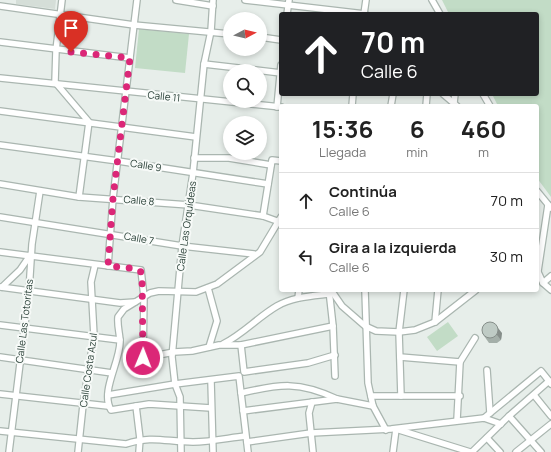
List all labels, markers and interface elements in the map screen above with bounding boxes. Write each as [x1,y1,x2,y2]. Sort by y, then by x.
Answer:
pin [54,11,88,52]
north arrow [223,12,267,56]
map controls [223,12,267,160]
icon: arrive [60,17,82,39]
text: 70 m [361,23,425,61]
icon: ahead [295,28,347,80]
text: Calle 6 [361,59,418,83]
button: search [223,64,267,108]
street label: Calle 11 [147,87,181,105]
text: 15:36 [312,112,373,145]
text: 6 [410,112,425,145]
text: 460 [461,112,506,145]
button: layers [223,116,267,160]
text: Llegada [319,143,366,161]
text: min [406,143,428,161]
text: m [478,143,489,161]
street label: Calle 9 [129,156,163,174]
street label: Calle Las Orquídeas [173,180,199,272]
text: Continúa [329,181,397,202]
icon: ahead [295,190,317,212]
text: 70 m [491,190,523,211]
street label: Calle 8 [123,192,155,208]
text: Calle 6 [329,202,370,220]
street label: Calle 7 [123,228,155,248]
text: Gira a la izquierda [329,237,456,258]
icon: left [295,246,317,268]
text: 30 m [490,246,523,267]
text: Calle 6 [329,258,370,276]
street label: Calle Las Totoritas [12,278,36,364]
street label: Calle Costa Azul [76,332,100,408]
position arrow [122,337,164,379]

